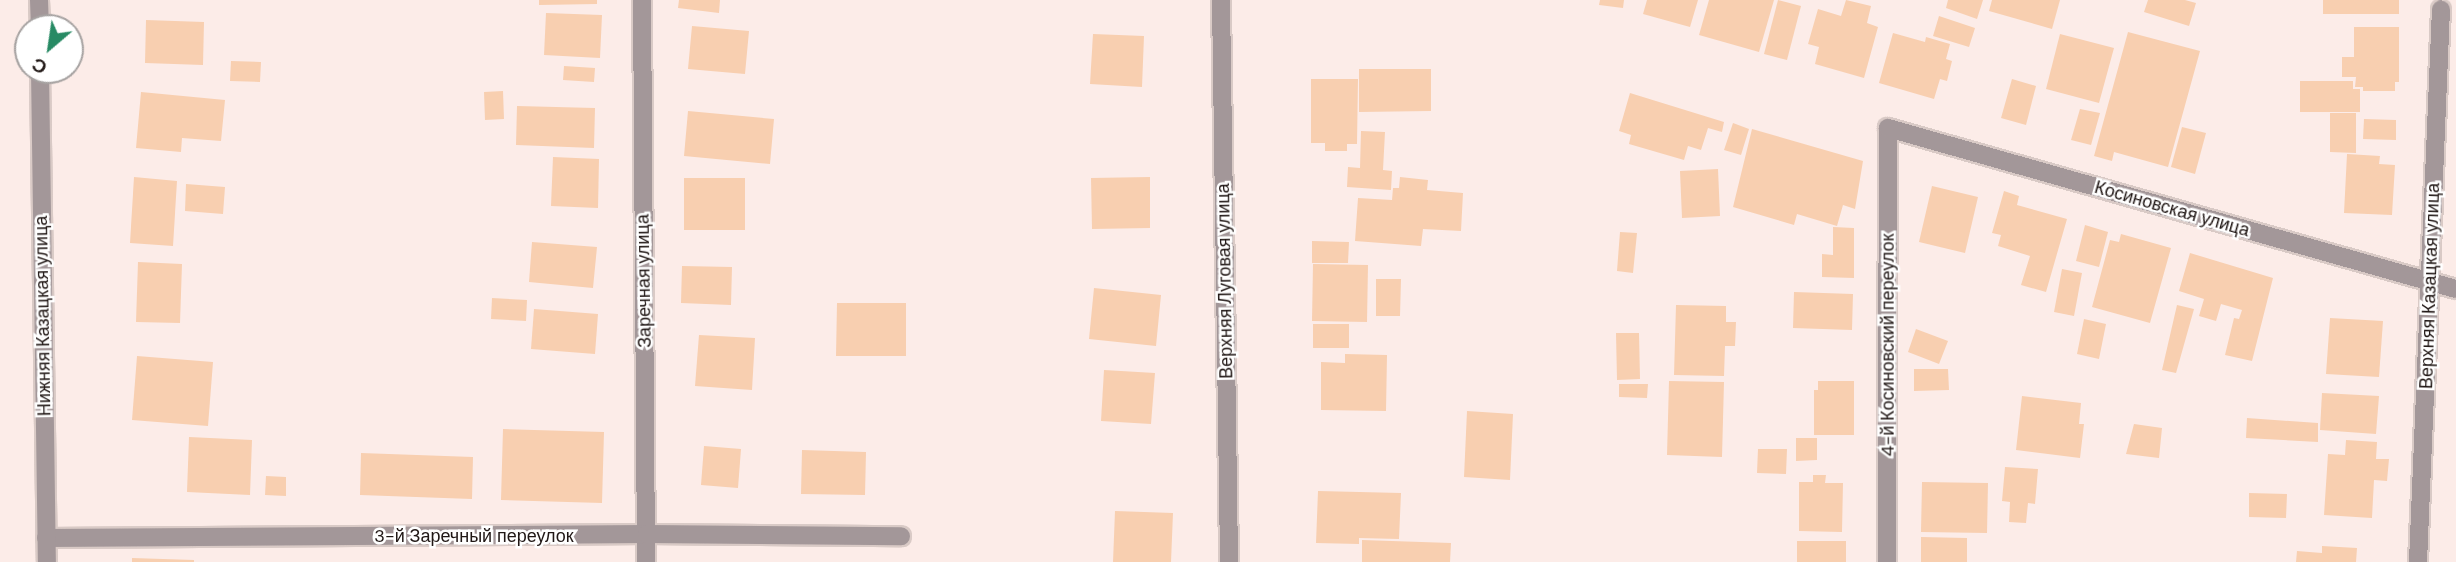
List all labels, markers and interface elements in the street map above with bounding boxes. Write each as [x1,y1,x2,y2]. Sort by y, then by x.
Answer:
north arrow [14,14,84,84]
text: С [27,52,52,80]
street label: Косиновская улица [2092,177,2252,241]
street label: Верхняя Луговая улица [1212,183,1238,379]
street label: Верхняя Казацкая улица [2416,183,2444,389]
street label: Заречная улица [632,214,656,348]
street label: Нижняя Казацкая улица [30,216,56,416]
street label: 4-й Косиновский переулок [1877,234,1899,456]
street label: 3-й Заречный переулок [374,525,574,547]

